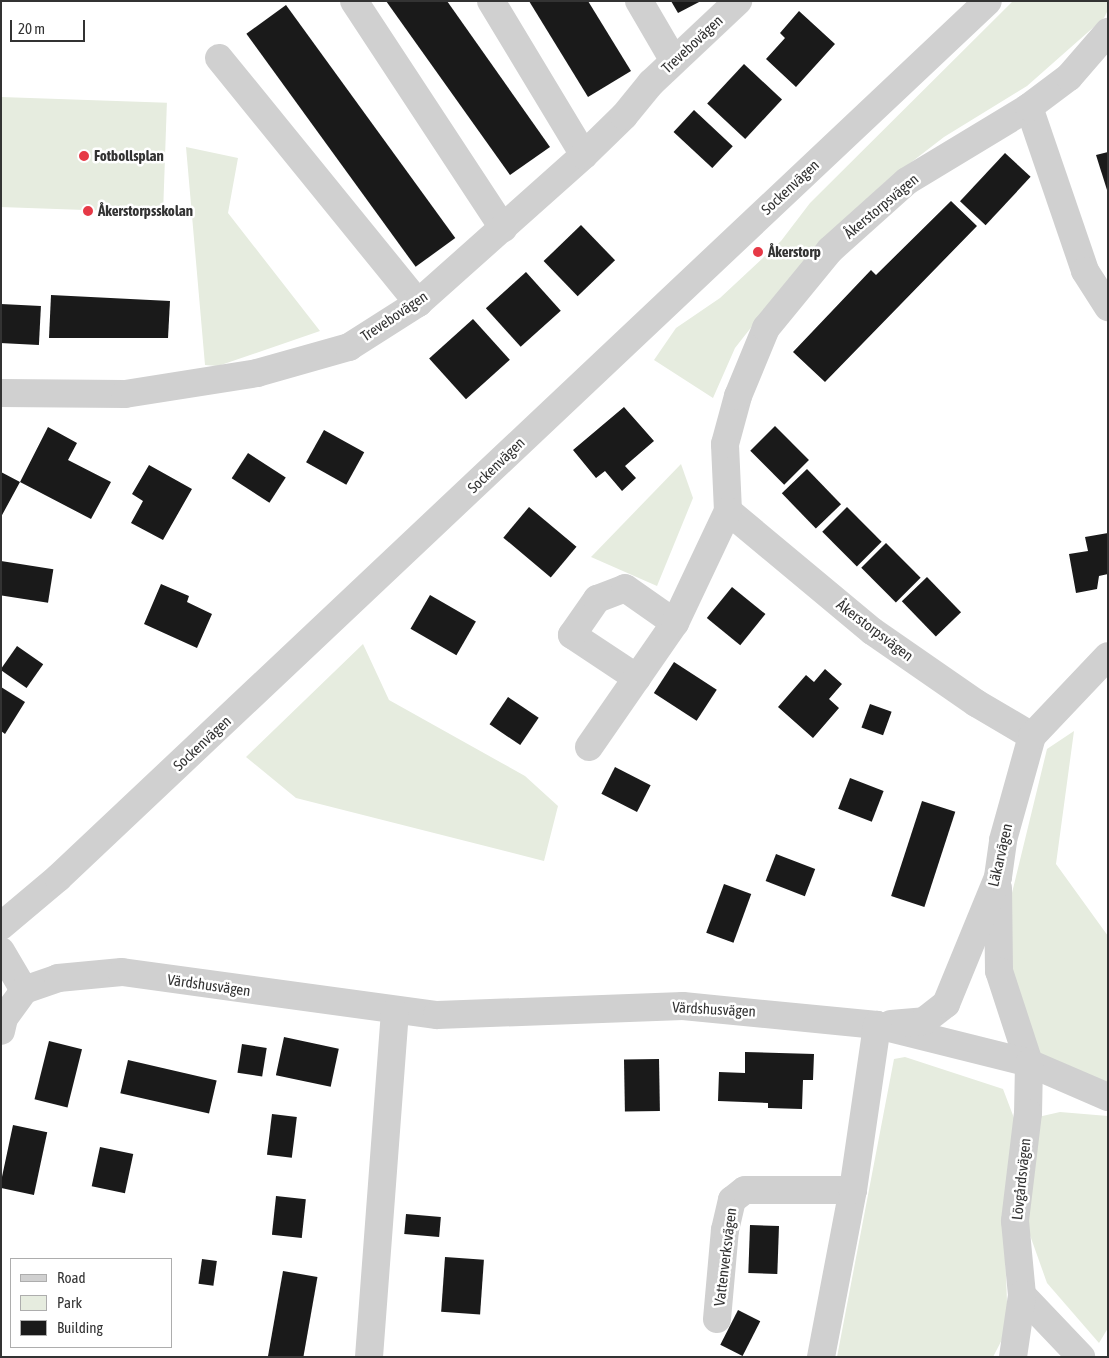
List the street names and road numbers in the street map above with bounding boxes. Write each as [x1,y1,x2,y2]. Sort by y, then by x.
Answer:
street label: Trevebovägen [658,11,726,77]
street label: Sockenvägen [757,156,823,218]
street label: Åkerstorpsvägen [840,170,922,242]
street label: Trevebovägen [357,287,431,345]
street label: Sockenvägen [464,433,528,497]
street label: Åkerstorpsvägen [833,595,917,665]
street label: Sockenvägen [169,712,235,774]
street label: Läkarvägen [984,822,1016,888]
street label: Värdshusvägen [166,970,252,1000]
street label: Värdshusvägen [672,998,756,1020]
street label: Lövgårdsvägen [1008,1137,1034,1221]
street label: Vattenverksvägen [710,1207,740,1307]

